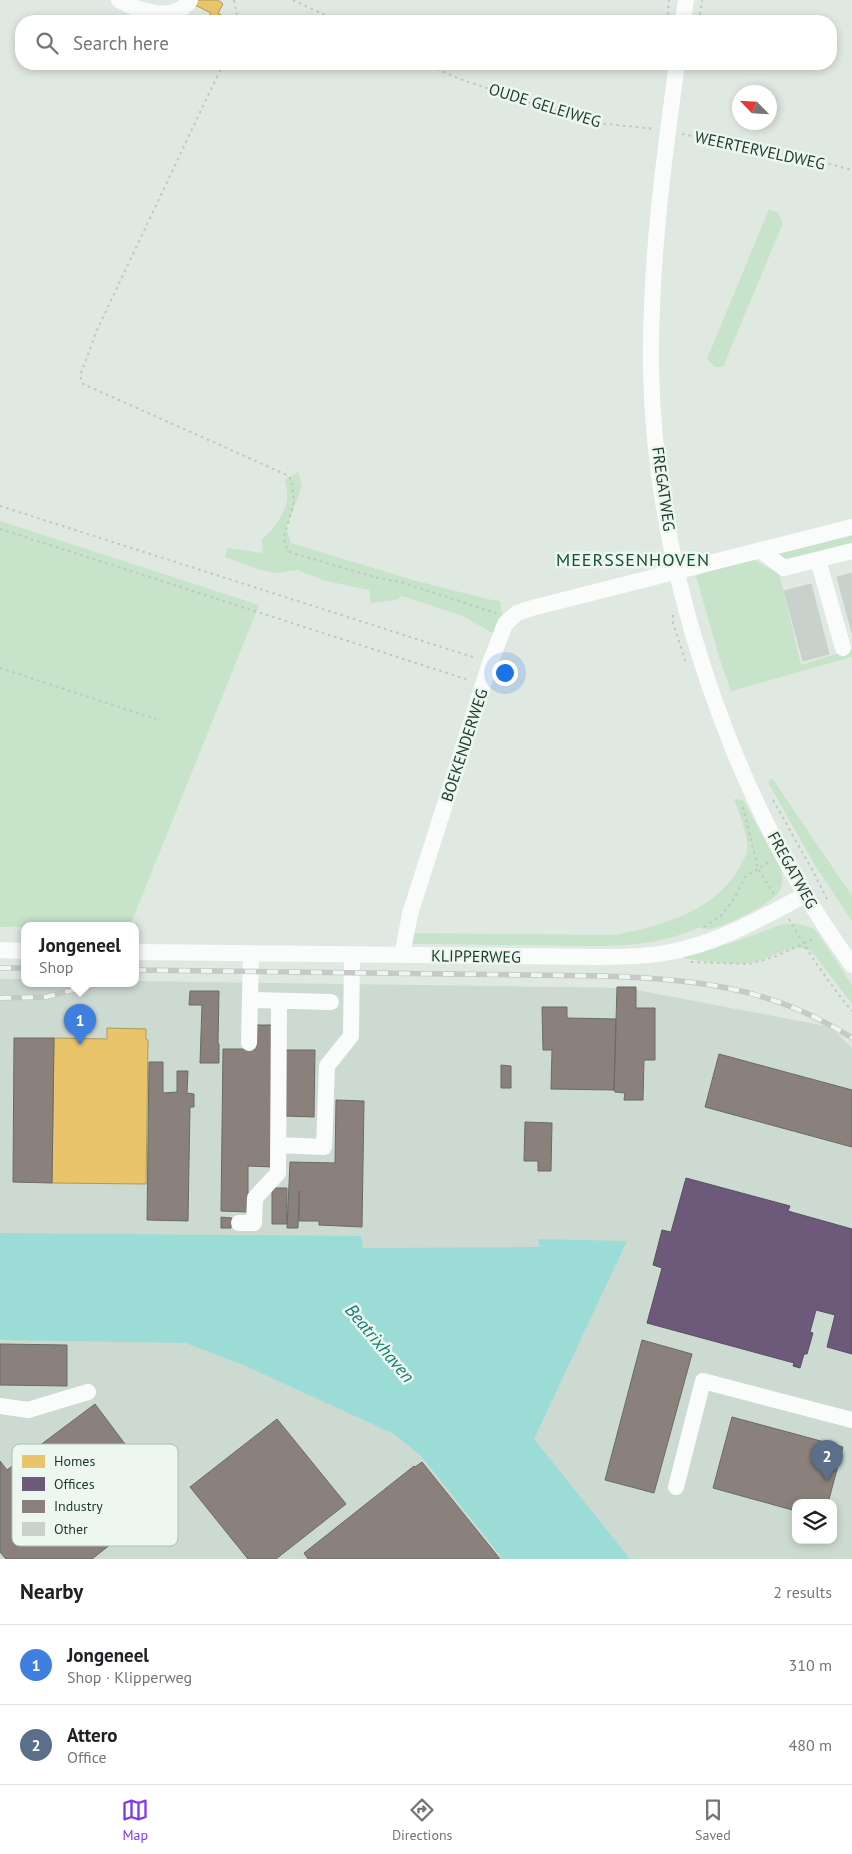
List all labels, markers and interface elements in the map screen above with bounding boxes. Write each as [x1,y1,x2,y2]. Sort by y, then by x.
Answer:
search box [15,15,837,70]
icon: search [33,29,61,57]
text: Search here [73,31,169,55]
street label: OUDE GELEIWEG [487,78,603,132]
north arrow [732,85,777,130]
street label: WEERTERVELDWEG [693,126,827,174]
street label: FREGATWEG [648,446,680,532]
district label: MEERSSENHOVEN [556,548,710,571]
your location [492,660,518,686]
street label: BOEKENDERWEG [436,686,492,804]
street label: FREGATWEG [764,828,822,912]
popup [21,922,139,987]
text: Jongeneel [39,933,121,957]
street label: KLIPPERWEG [431,945,521,967]
text: Shop [39,957,74,977]
pin: 1 [64,1004,96,1045]
water label: Beatrixhaven [340,1299,420,1387]
pin: 2 [811,1440,843,1481]
legend [12,1444,178,1546]
text: Homes [54,1452,95,1470]
text: Offices [54,1475,95,1493]
text: Industry [54,1497,103,1515]
map controls [792,1499,837,1544]
button: layers [792,1499,837,1544]
text: Other [54,1520,88,1538]
text: Nearby [20,1578,83,1605]
text: 2 results [773,1582,832,1602]
text: Jongeneel [67,1643,149,1667]
text: 1 [31,1655,41,1675]
text: 310 m [789,1655,832,1675]
text: Shop · Klipperweg [67,1667,192,1687]
text: Attero [67,1723,118,1747]
text: 2 [31,1735,41,1755]
text: 480 m [789,1735,832,1755]
text: Office [67,1747,107,1767]
tab: Map [121,1796,149,1844]
tab: Directions [392,1796,452,1844]
tab: Saved [695,1796,731,1844]

